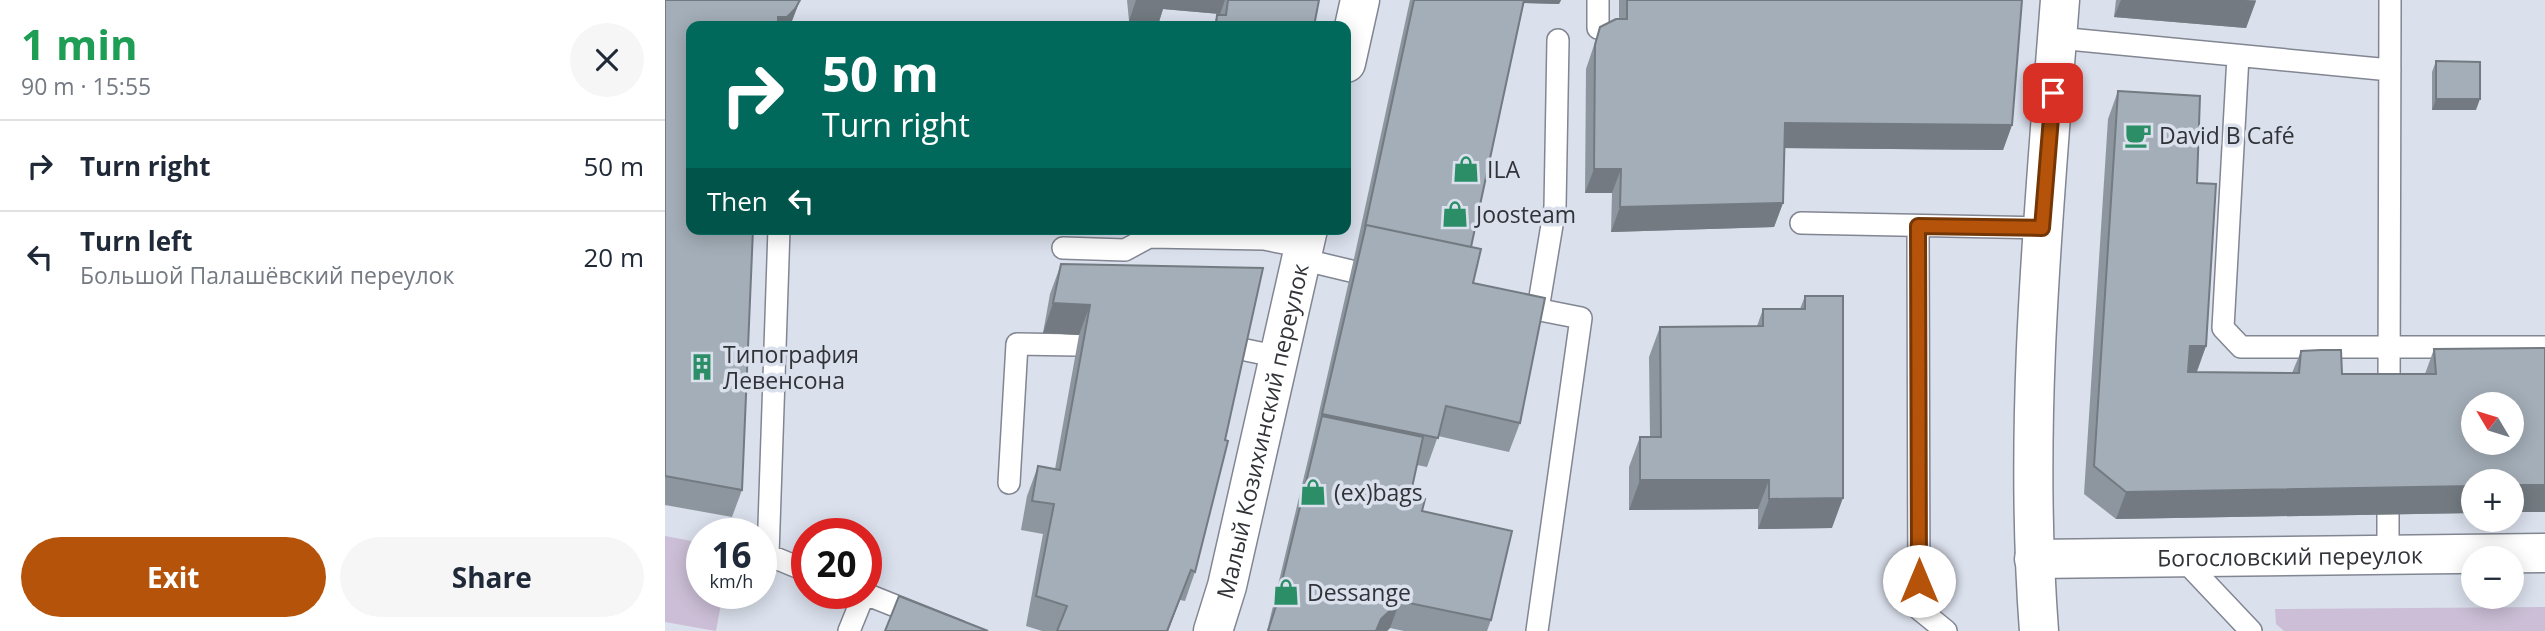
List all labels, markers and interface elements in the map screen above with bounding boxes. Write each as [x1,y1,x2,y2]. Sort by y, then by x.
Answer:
text: 1 min [21,15,138,72]
button: close [570,23,644,97]
text: 50 m [822,40,939,106]
icon: right [707,49,798,140]
pin [2023,63,2083,123]
text: 90 m · 15:55 [21,70,151,102]
icon: arrive [2034,74,2072,112]
text: Turn right [822,103,970,146]
place label: David B Café [2159,119,2295,151]
cafe icon: David B Café [2123,120,2153,150]
icon: right [21,147,59,185]
text: Turn right [80,148,211,184]
text: 50 m [583,148,644,184]
place label: ILA [1487,153,1520,185]
shop icon: ILA [1451,154,1481,184]
icon: left [782,182,820,220]
text: Then [707,183,768,219]
place label: Joosteam [1474,198,1576,230]
shop icon: Joosteam [1440,199,1470,229]
text: Turn left [80,223,192,259]
icon: left [21,238,59,276]
text: 20 m [583,239,644,275]
text: Большой Палашёвский переулок [80,259,454,291]
street label: Малый Козихинский переулок [1208,260,1316,603]
place label: Типография Левенсона [723,338,859,396]
building icon: Типография Левенсона [687,352,717,382]
north arrow [2461,392,2523,455]
map controls [2461,392,2524,609]
button: + [2461,469,2524,532]
place label: (ex)bags [1334,476,1423,508]
shop icon: (ex)bags [1298,477,1328,507]
speed limit sign: 20 [791,518,882,609]
text: 16 [711,531,752,578]
button: Exit [21,537,326,617]
button: Share [340,537,644,617]
street label: Богословский переулок [2157,538,2423,574]
position arrow [1882,544,1956,618]
button: − [2461,546,2524,609]
text: km/h [710,569,753,593]
place label: Dessange [1307,576,1411,608]
shop icon: Dessange [1271,577,1301,607]

